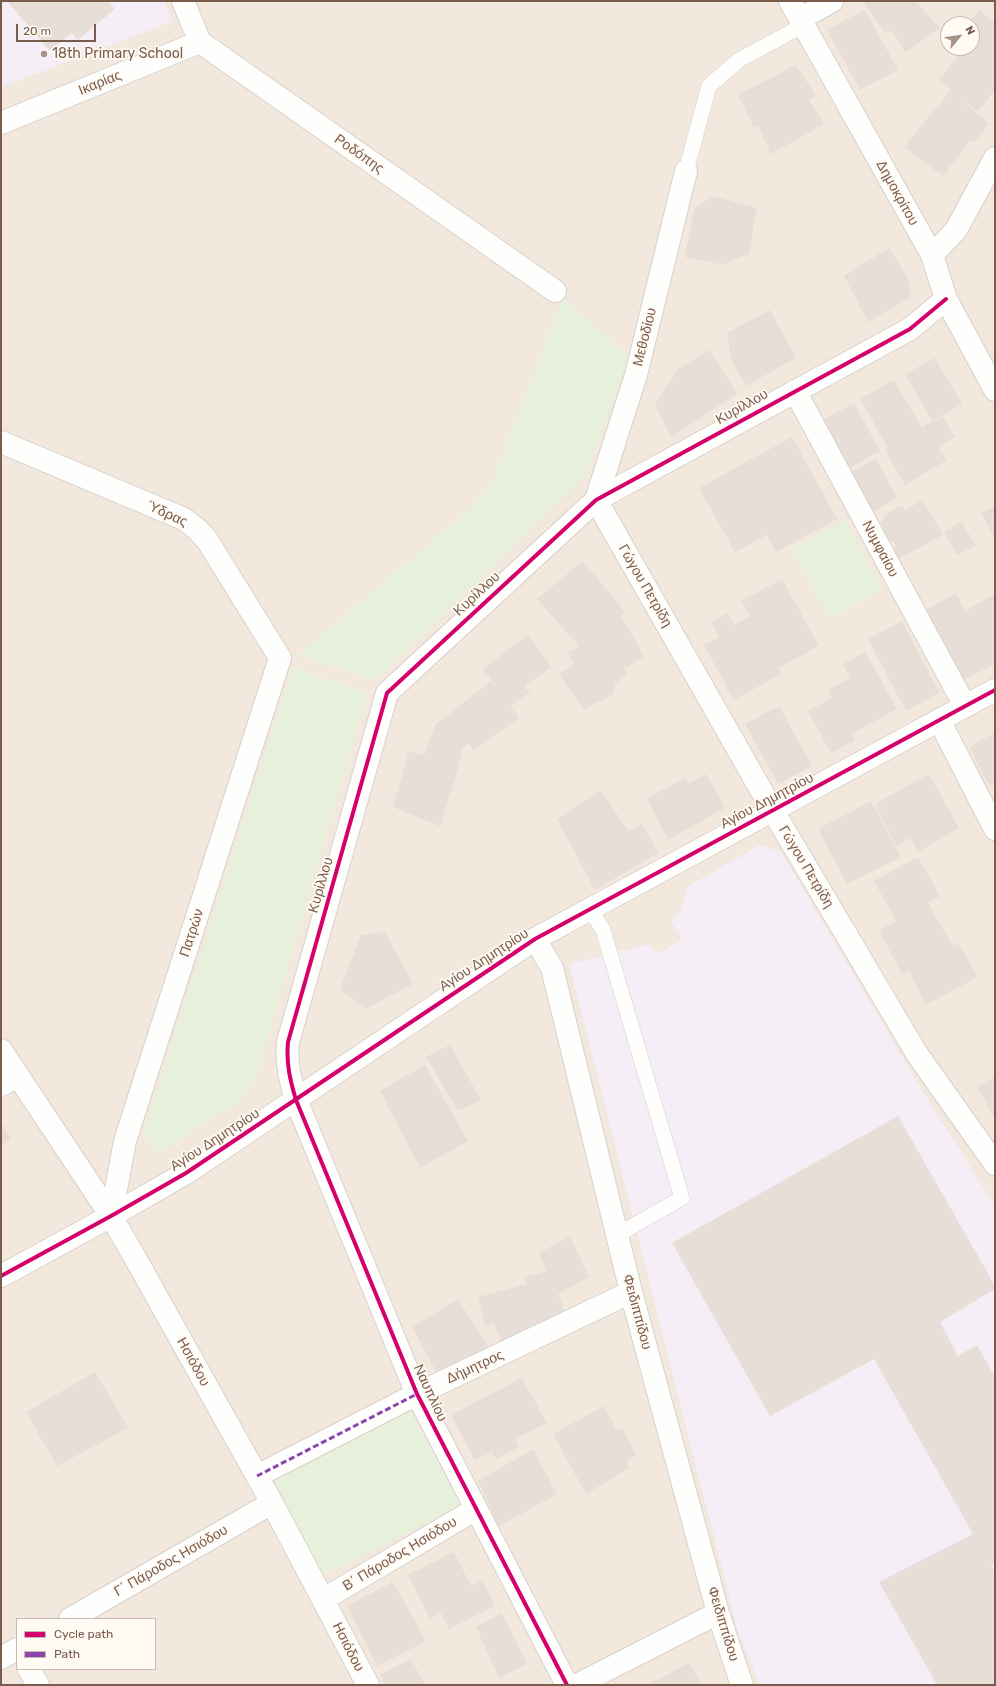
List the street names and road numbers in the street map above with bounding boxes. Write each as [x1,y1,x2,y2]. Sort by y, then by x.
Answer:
street label: Ικαρίας [76,67,124,99]
street label: Ροδόπης [331,131,387,177]
street label: Δημοκρίτου [872,158,922,228]
street label: Μεθοδίου [630,306,660,368]
street label: Κυρίλλου [713,386,771,428]
street label: Ύδρας [144,497,190,531]
street label: Νυμφαίου [858,518,902,580]
street label: Γώγου Πετρίδη [614,542,676,630]
street label: Κυρίλλου [450,568,504,620]
street label: Αγίου Δημητρίου [718,769,816,833]
street label: Γώγου Πετρίδη [775,823,837,911]
street label: Κυρίλλου [305,855,337,915]
street label: Πατρών [176,907,208,959]
street label: Αγίου Δημητρίου [436,925,532,995]
street label: Αγίου Δημητρίου [167,1105,263,1175]
street label: Φειδιππίδου [619,1273,655,1351]
street label: Ησιόδου [173,1335,213,1389]
street label: Δήμητρος [444,1346,506,1388]
street label: Ναυπλίου [409,1362,451,1424]
street label: Β΄ Πάροδος Ησιόδου [340,1513,460,1595]
street label: Γ΄ Πάροδος Ησιόδου [111,1522,231,1600]
street label: Φειδιππίδου [704,1585,742,1663]
street label: Ησιόδου [329,1620,367,1674]

